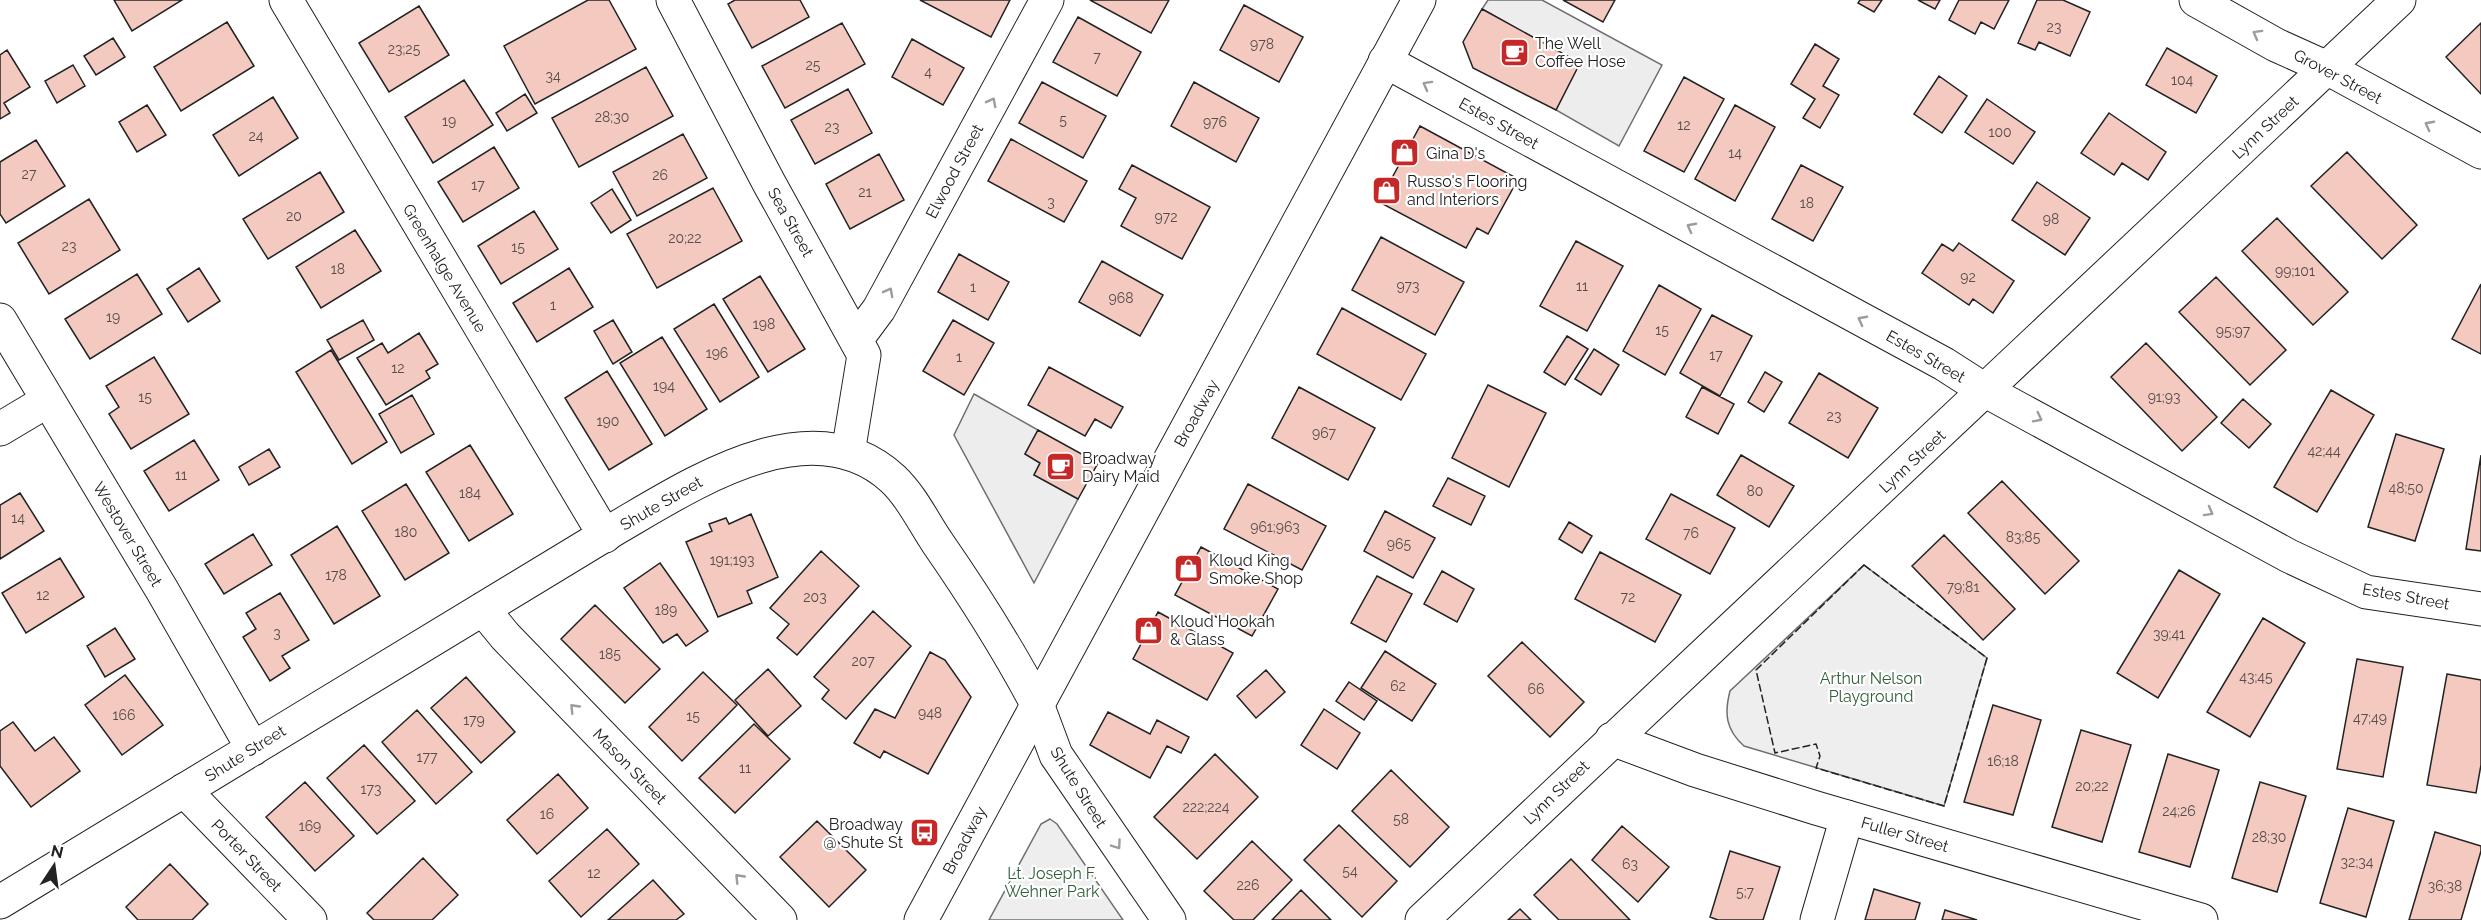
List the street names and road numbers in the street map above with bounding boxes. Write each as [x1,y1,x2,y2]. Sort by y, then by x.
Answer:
street label: Grover Street [2290,45,2386,108]
street label: Lynn Street [2228,91,2303,163]
street label: Estes Street [1456,94,1542,153]
street label: Elwood Street [922,120,988,222]
street label: Sea Street [764,184,818,261]
street label: Greenhalge Avenue [399,201,490,336]
street label: Estes Street [1883,326,1969,387]
street label: Broadway [1170,376,1223,450]
street label: Lynn Street [1875,425,1950,497]
street label: Shute Street [617,472,706,535]
street label: Westover Street [89,479,167,590]
street label: Estes Street [2361,579,2452,614]
street label: Shute Street [201,721,290,786]
street label: Mason Street [589,725,671,809]
street label: Shute Street [1046,743,1111,832]
street label: Lynn Street [1520,756,1594,828]
street label: Broadway [939,803,990,877]
street label: Fuller Street [1859,813,1951,856]
street label: Porter Street [207,815,286,896]

